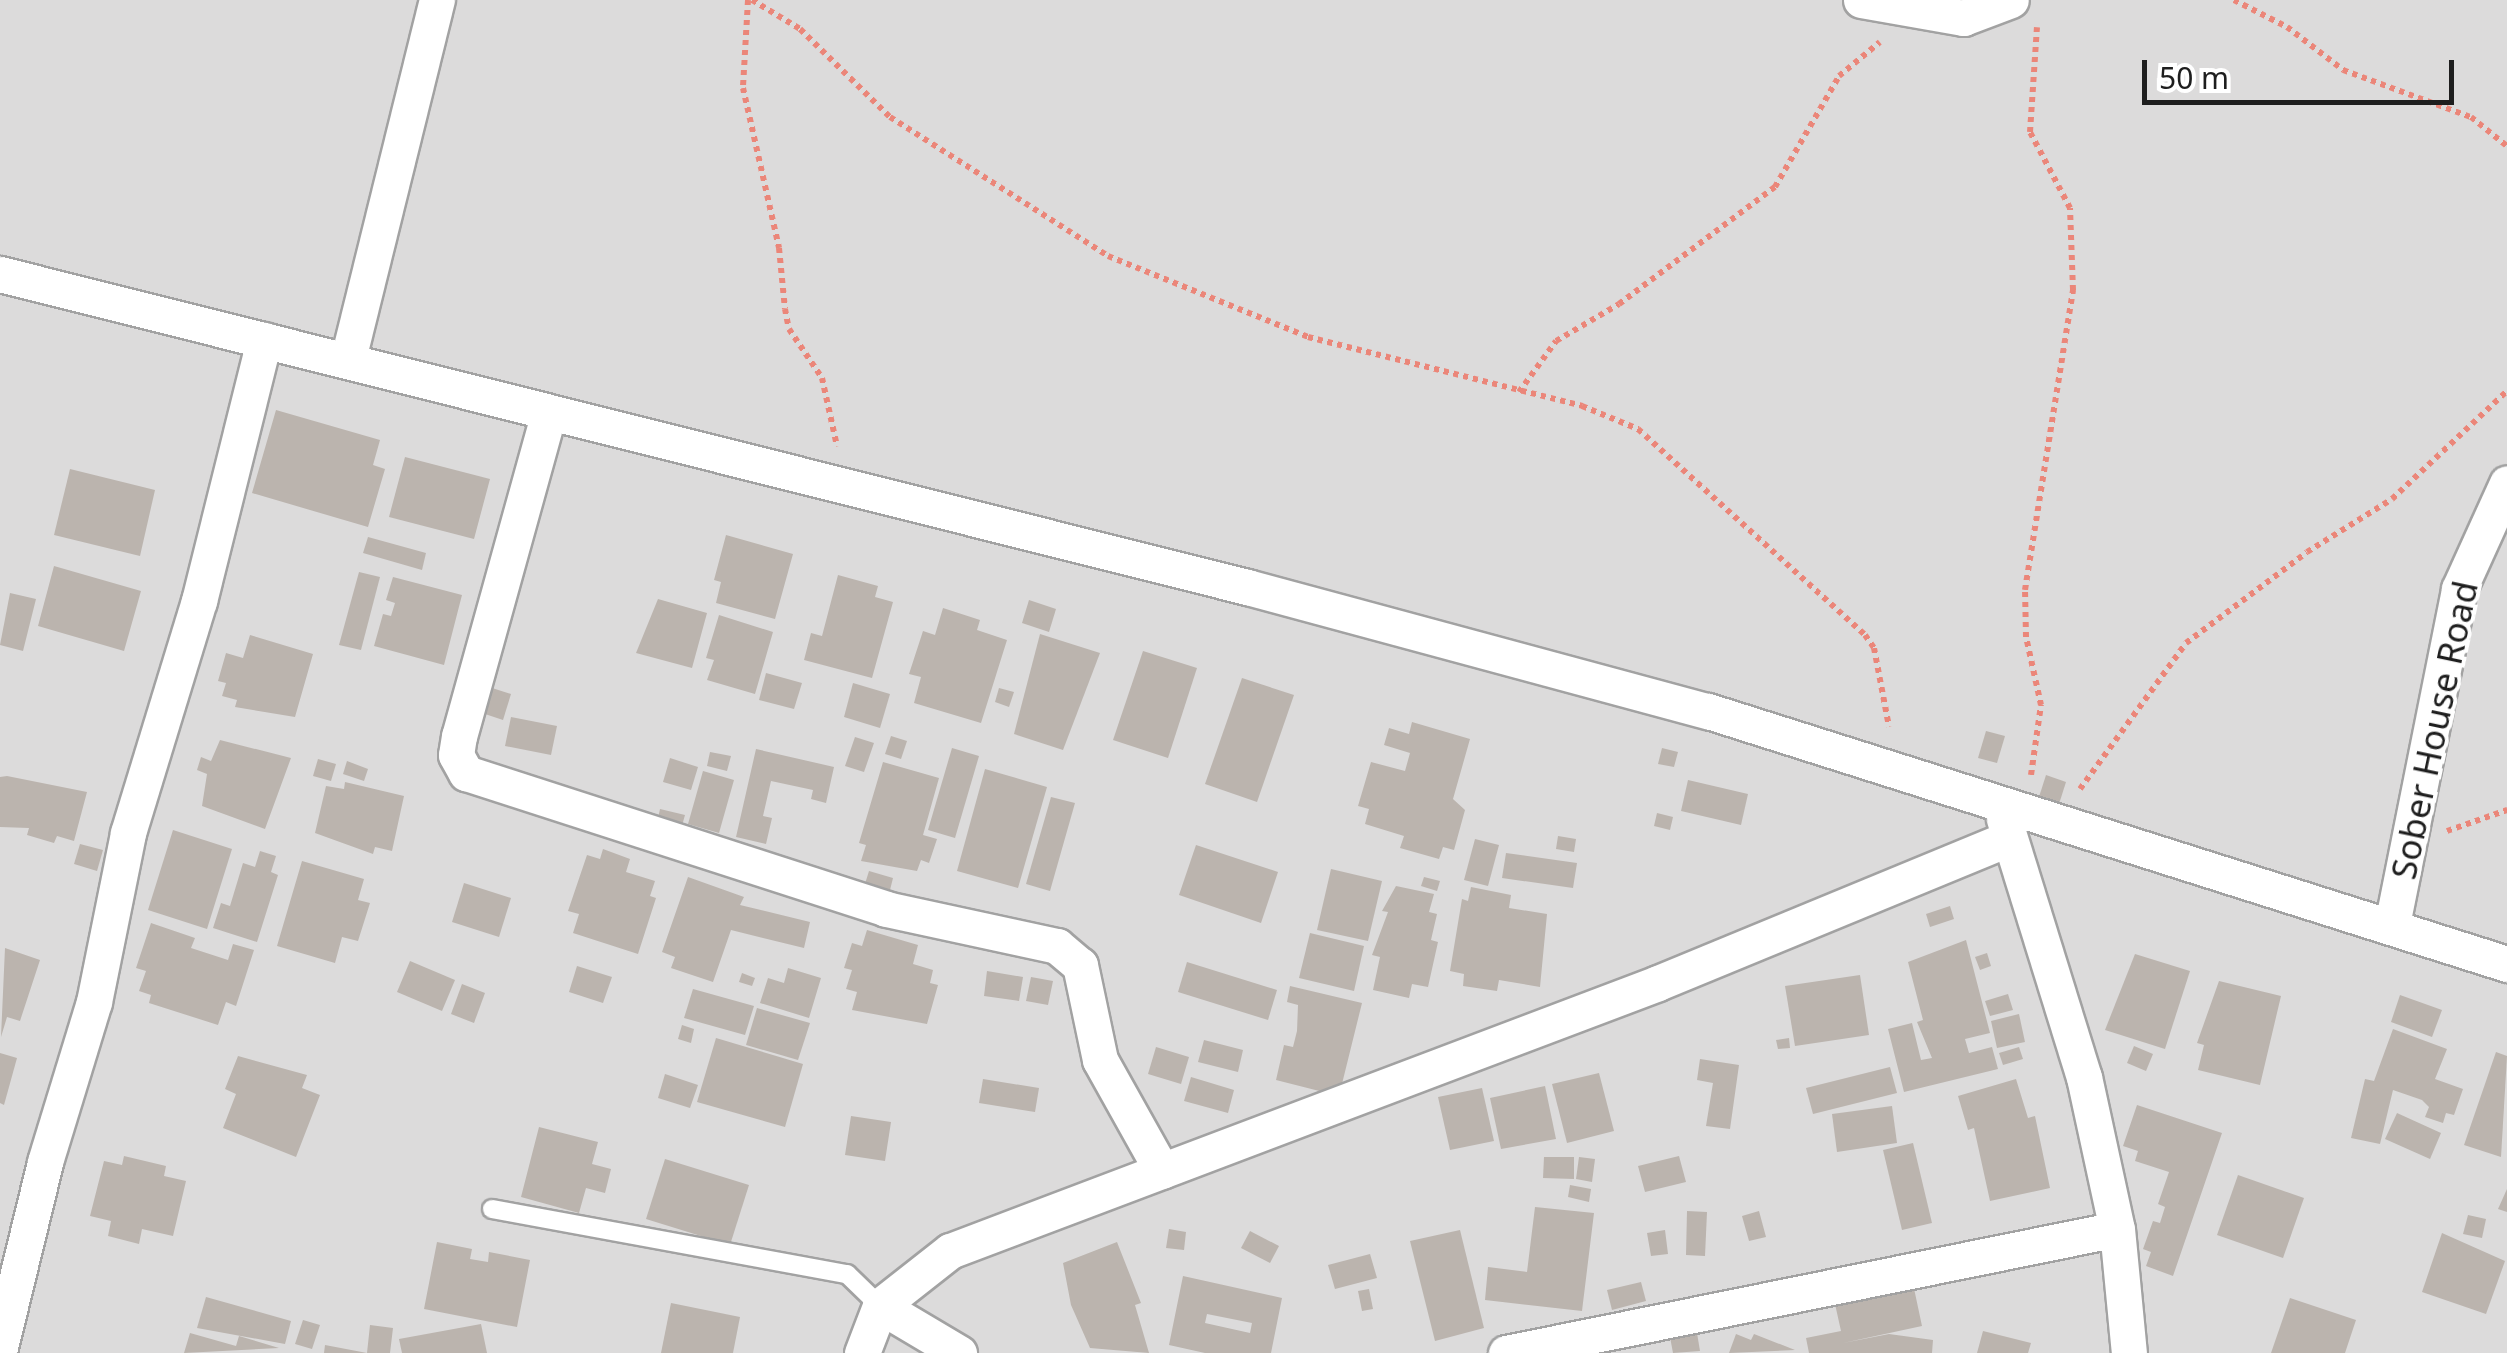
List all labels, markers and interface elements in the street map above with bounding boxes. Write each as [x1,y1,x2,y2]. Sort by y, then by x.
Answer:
scale bar [2147,40,2460,102]
text: 50 m [2159,57,2229,98]
street label: Sober House Road [2382,577,2486,883]

